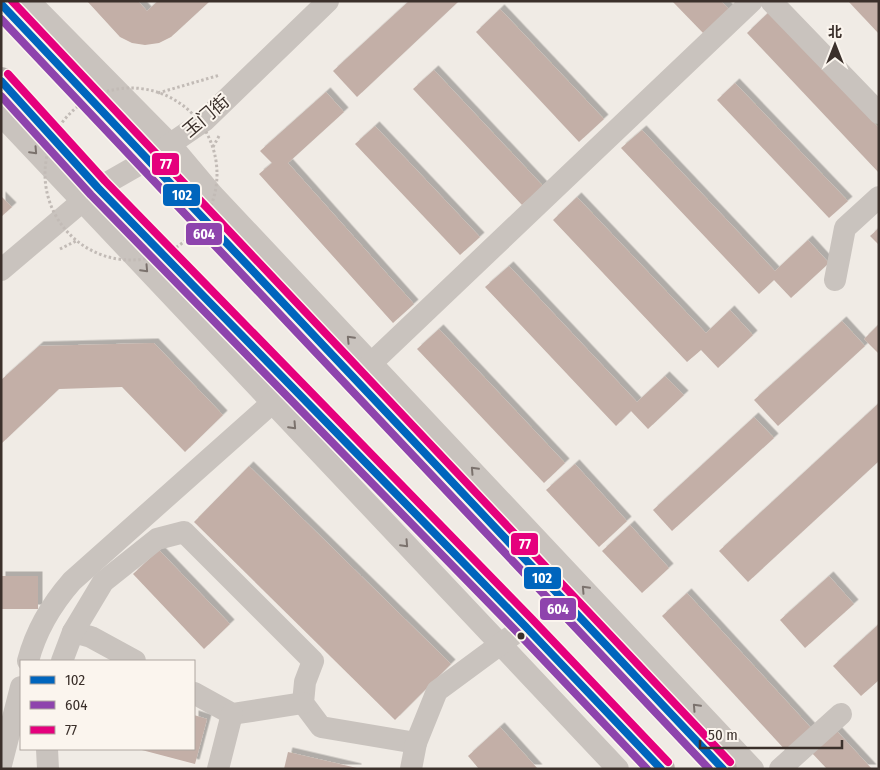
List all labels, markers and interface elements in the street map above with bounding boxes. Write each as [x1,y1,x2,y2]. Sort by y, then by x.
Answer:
north arrow [810,20,860,70]
text: 北 [828,24,842,41]
street label: 玉门街 [178,90,234,142]
one-way arrow [28,145,37,154]
line badge: 77 [151,152,180,176]
text: 77 [160,156,172,173]
line badge: 102 [162,183,201,207]
text: 102 [172,187,192,204]
line badge: 604 [185,222,223,246]
text: 604 [193,226,215,243]
one-way arrow [139,264,148,273]
one-way arrow [347,336,356,345]
one-way arrow [287,420,296,429]
one-way arrow [471,467,480,476]
line badge: 77 [510,532,539,556]
text: 77 [519,536,531,553]
one-way arrow [399,538,408,547]
line badge: 102 [523,566,562,590]
text: 102 [532,570,552,587]
one-way arrow [582,585,591,594]
line badge: 604 [539,597,577,621]
text: 604 [547,601,569,618]
unlabelled marker [516,631,526,641]
legend [20,660,195,750]
text: 102 [65,671,86,689]
text: 604 [65,696,88,714]
one-way arrow [693,704,702,713]
scale bar [700,718,842,750]
text: 77 [65,721,77,739]
text: 50 m [708,726,738,744]

